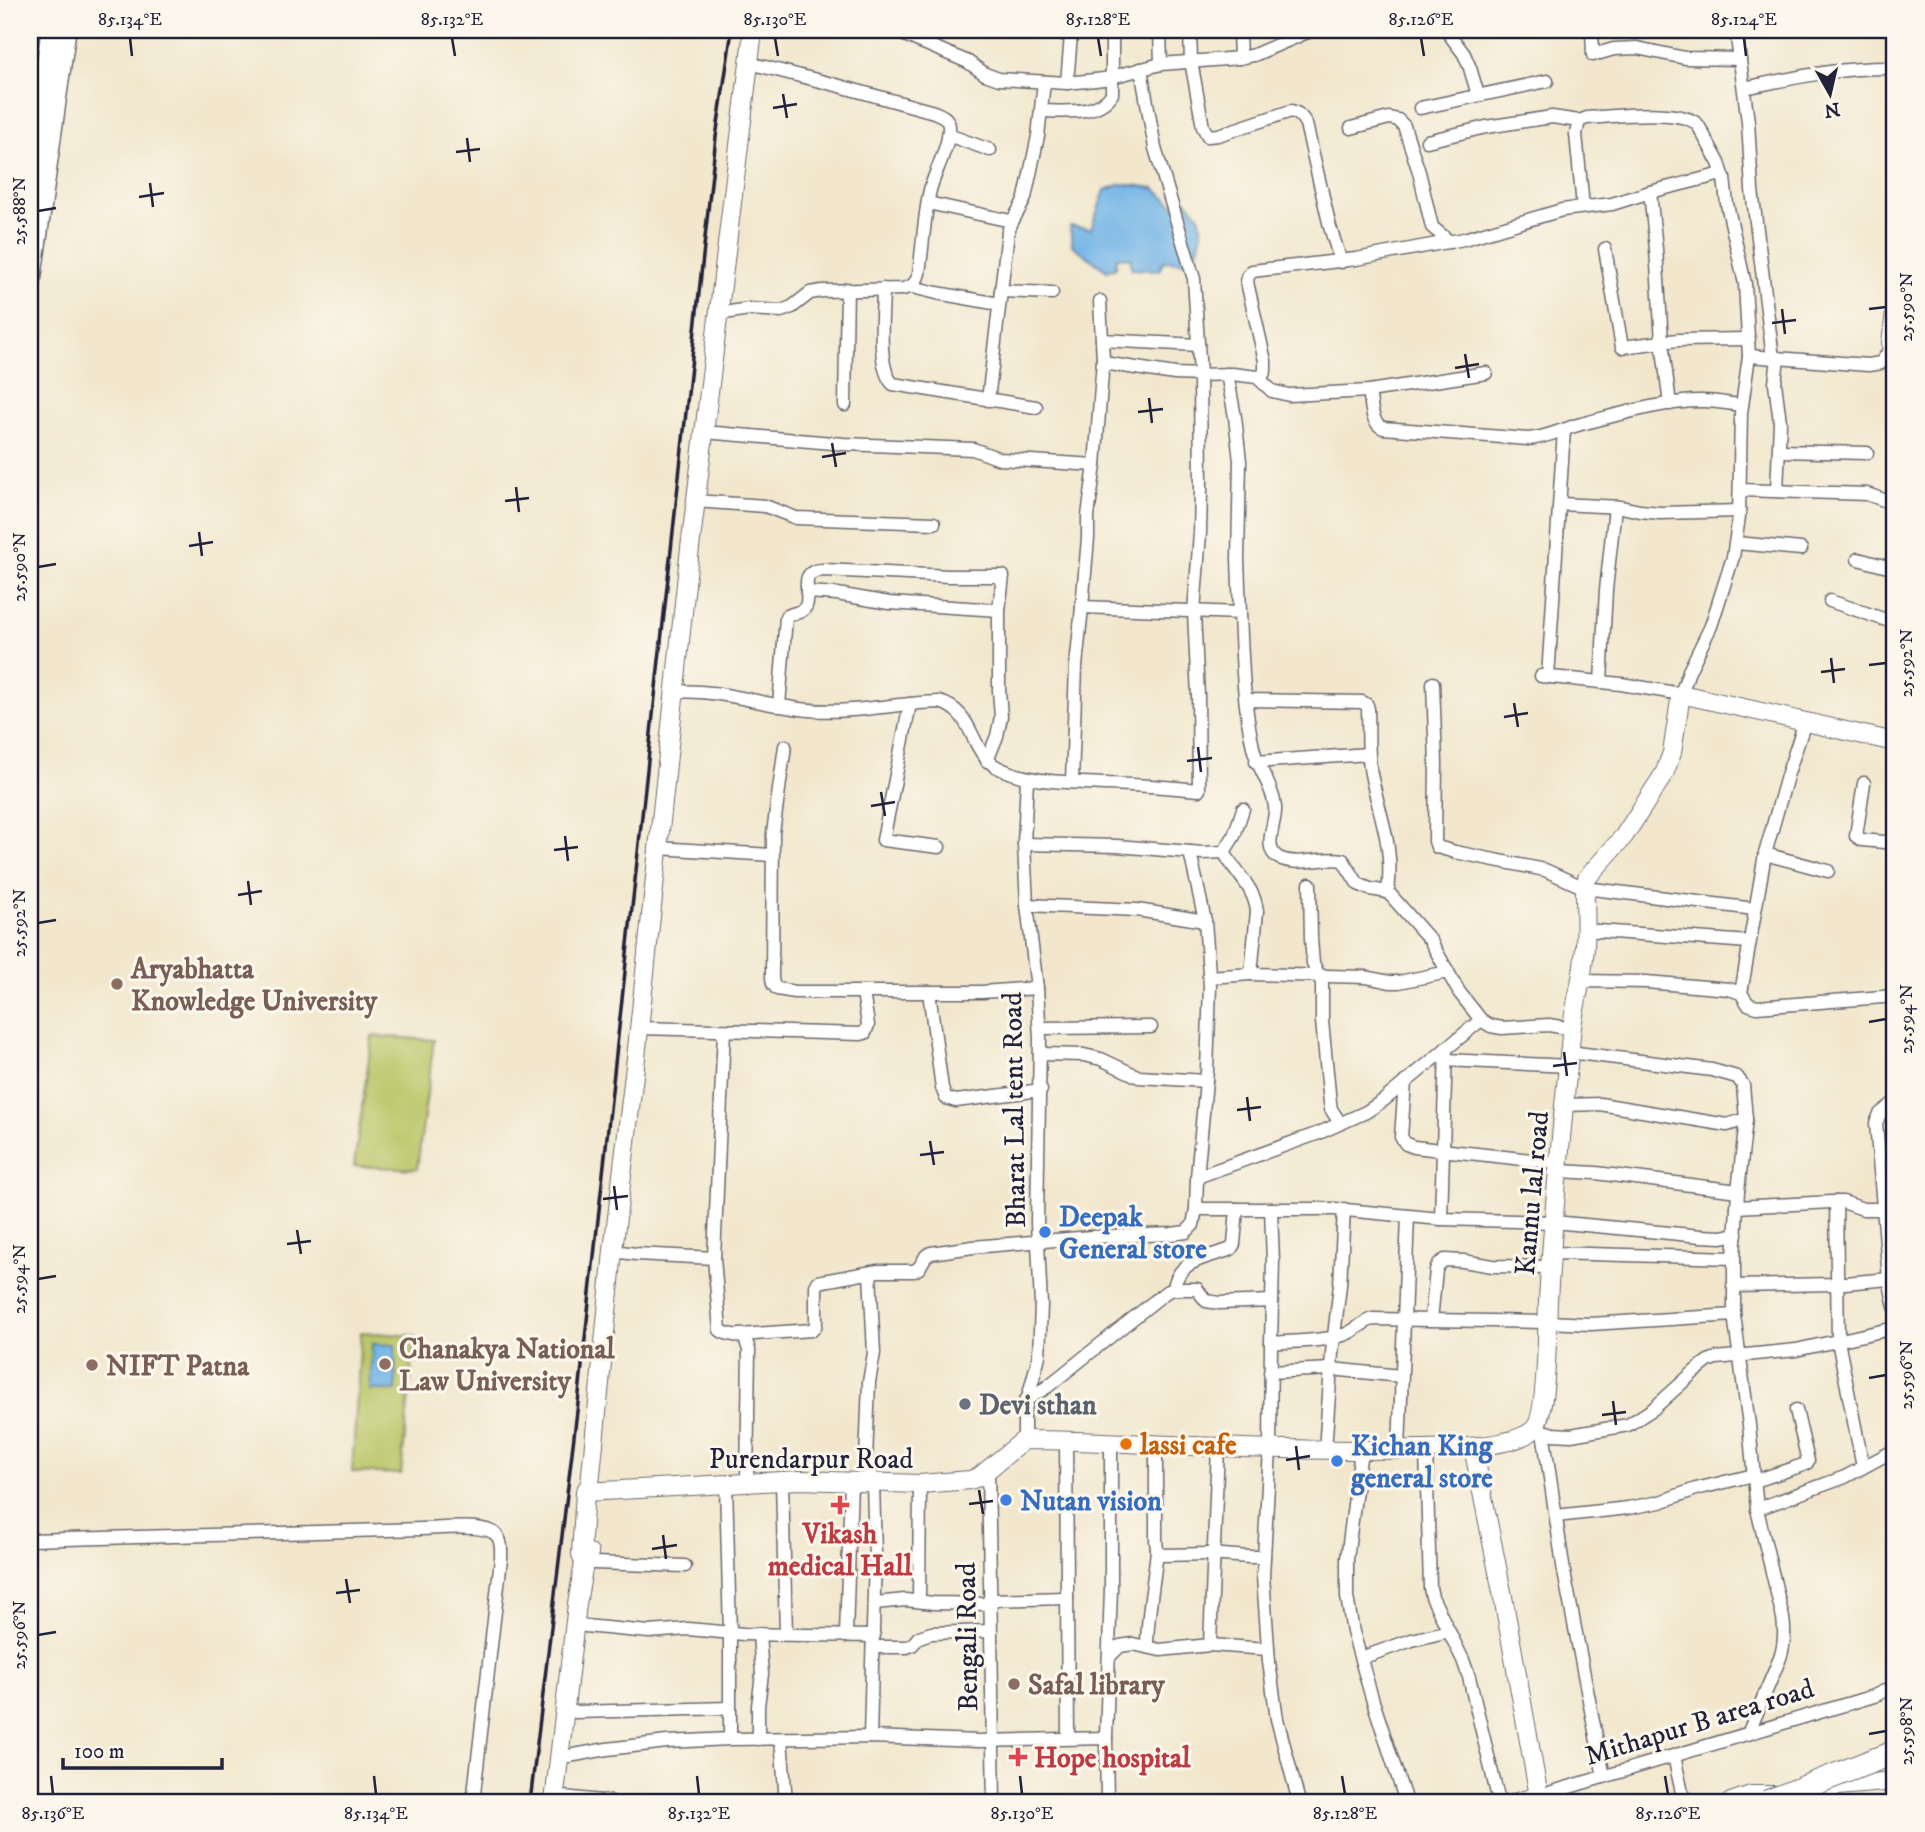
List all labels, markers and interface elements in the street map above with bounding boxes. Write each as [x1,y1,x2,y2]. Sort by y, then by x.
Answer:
text: 85.134°E [98,9,162,31]
text: 85.132°E [421,9,483,31]
text: 85.130°E [743,9,807,31]
text: 85.128°E [1066,9,1131,31]
text: 85.126°E [1389,9,1454,31]
text: 85.124°E [1711,9,1777,31]
north arrow [1796,60,1866,130]
text: N [1822,97,1841,122]
text: 25.588°N [9,176,31,245]
text: 25.590°N [1896,272,1918,342]
text: 25.590°N [9,532,31,602]
text: 25.592°N [1896,629,1918,697]
text: 25.592°N [9,889,31,957]
place label: Aryabhatta Knowledge University [130,952,378,1019]
marker: Aryabhatta Knowledge University [109,976,125,992]
text: 25.594°N [1896,984,1918,1054]
street label: Bharat Lal tent Road [995,992,1034,1228]
street label: Kannu lal road [1508,1109,1557,1277]
place label: Deepak General store [1059,1200,1207,1267]
marker: Deepak General store [1037,1224,1053,1240]
text: 25.594°N [9,1244,31,1314]
place label: Chanakya National Law University [399,1332,615,1399]
text: 25.596°N [1896,1340,1918,1410]
place label: NIFT Patna [106,1349,250,1384]
marker: Chanakya National Law University [377,1356,393,1372]
marker: NIFT Patna [84,1357,100,1373]
place label: Devi sthan [979,1388,1097,1423]
marker: Devi sthan [957,1396,973,1412]
place label: lassi cafe [1139,1428,1237,1463]
place label: Kichan King general store [1350,1429,1494,1496]
marker: lassi cafe [1118,1436,1134,1452]
street label: Purendarpur Road [709,1442,913,1477]
marker: Kichan King general store [1329,1453,1345,1469]
place label: Nutan vision [1020,1484,1162,1519]
marker: Nutan vision [998,1492,1014,1508]
marker: Vikash medical Hall [832,1497,848,1513]
place label: Vikash medical Hall [768,1517,913,1584]
street label: Bengali Road [949,1562,986,1712]
text: 25.596°N [9,1600,31,1670]
place label: Safal library [1028,1668,1165,1703]
street label: Mithapur B area road [1581,1671,1818,1774]
marker: Safal library [1006,1676,1022,1692]
text: 25.598°N [1896,1696,1918,1765]
scale bar [63,1727,222,1771]
text: 100 m [74,1739,125,1765]
place label: Hope hospital [1034,1741,1191,1776]
marker: Hope hospital [1008,1747,1028,1767]
text: 85.136°E [22,1803,85,1825]
text: 85.134°E [344,1803,408,1825]
text: 85.132°E [668,1803,730,1825]
text: 85.130°E [990,1803,1054,1825]
text: 85.128°E [1313,1803,1378,1825]
text: 85.126°E [1636,1803,1701,1825]

